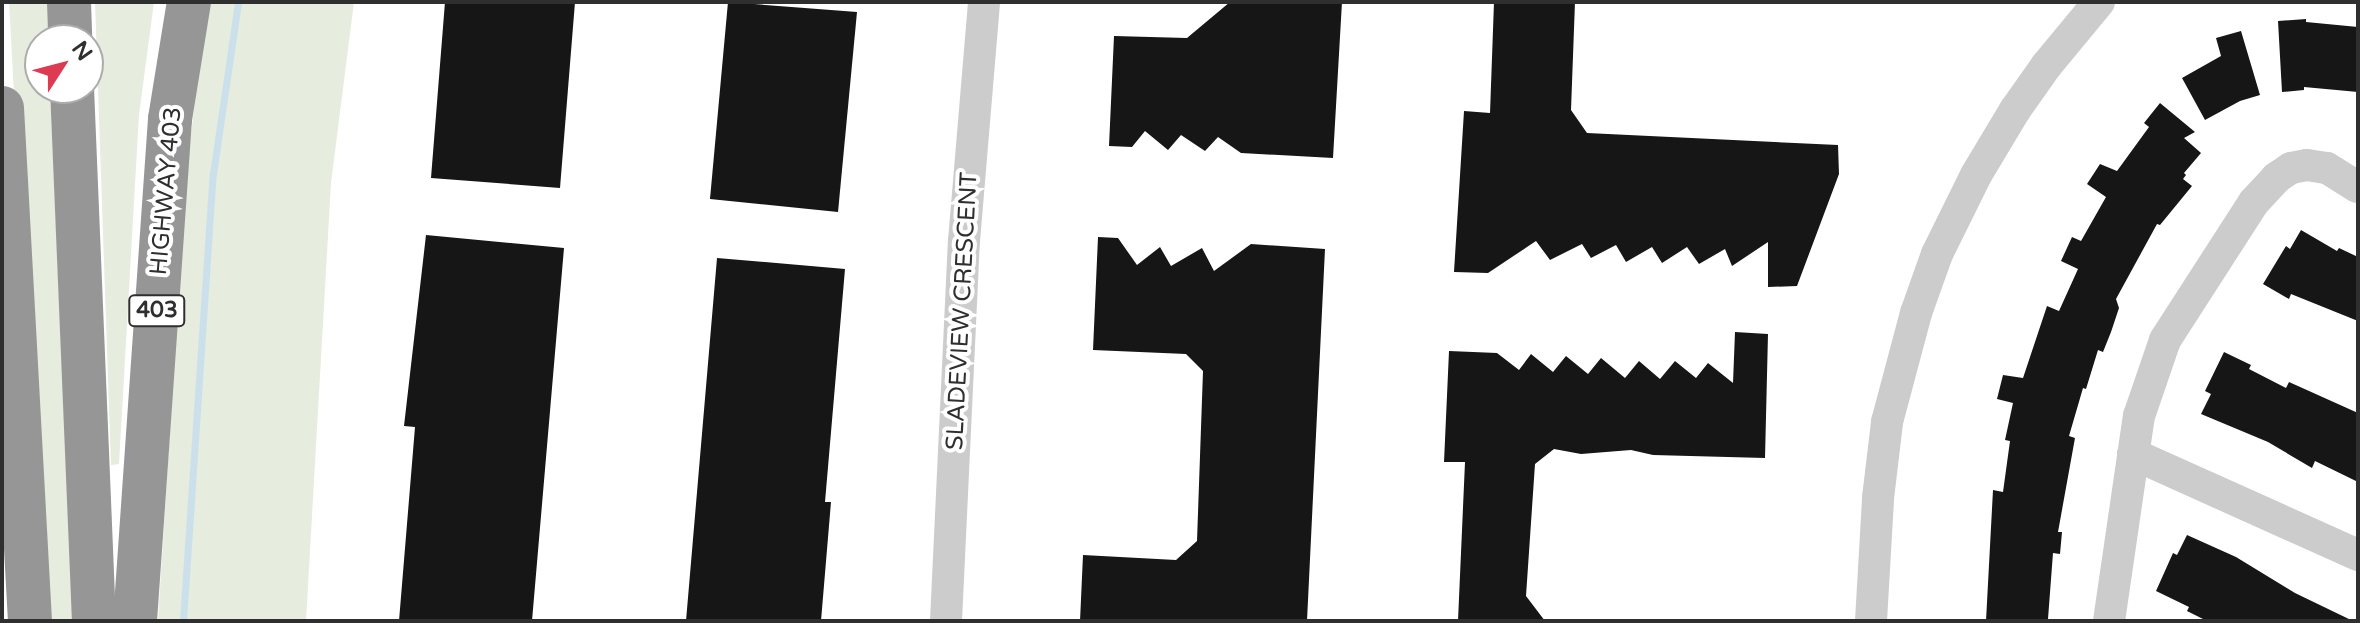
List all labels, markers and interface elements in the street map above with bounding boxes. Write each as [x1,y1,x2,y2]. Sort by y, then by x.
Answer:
north arrow [24,24,104,104]
text: N [66,36,98,66]
street label: HIGHWAY 403 [144,106,188,276]
street label: SLADEVIEW CRESCENT [940,171,984,451]
road number: 403 [127,293,187,329]

